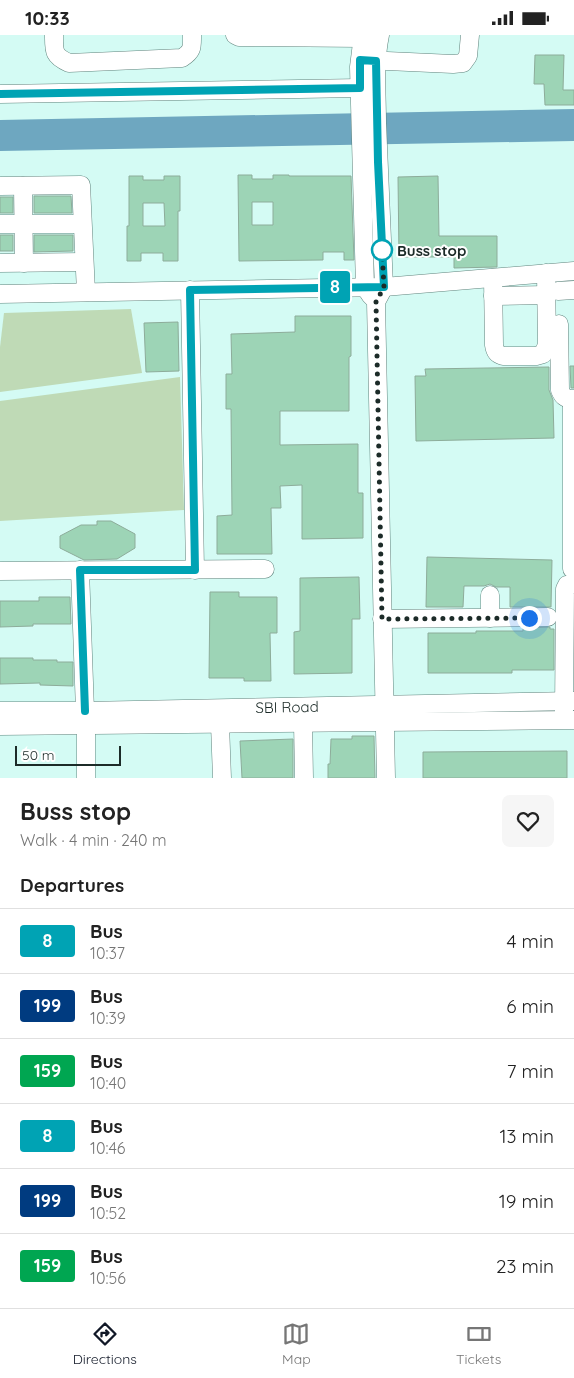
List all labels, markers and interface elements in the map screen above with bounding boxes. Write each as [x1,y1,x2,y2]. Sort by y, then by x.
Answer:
text: 10:33 [25,6,70,30]
marker: Buss stop [371,239,393,261]
place label: Buss stop [397,241,466,260]
line badge: 8 [319,271,351,303]
text: 8 [330,275,340,298]
your location [517,606,542,631]
street label: SBI Road [255,697,319,717]
scale bar [15,743,121,766]
text: 50 m [22,746,55,764]
button: heart [502,795,554,847]
text: Buss stop [20,796,131,826]
text: Walk · 4 min · 240 m [20,830,167,850]
text: Departures [20,873,124,897]
text: Bus [90,919,123,943]
text: 8 [43,929,52,952]
text: 4 min [506,929,554,953]
text: 10:37 [90,943,125,963]
text: Bus [90,984,123,1008]
text: 199 [34,994,61,1017]
text: 6 min [506,994,554,1018]
text: 10:39 [90,1008,126,1028]
text: Bus [90,1049,123,1073]
text: 159 [34,1059,61,1082]
text: 7 min [507,1059,554,1083]
text: 10:40 [90,1073,126,1093]
text: Bus [90,1114,123,1138]
text: 8 [43,1124,52,1147]
text: 13 min [499,1124,554,1148]
text: 10:46 [90,1138,125,1158]
text: Bus [90,1179,123,1203]
text: 199 [34,1189,61,1212]
text: 19 min [499,1189,554,1213]
text: 10:52 [90,1203,126,1223]
text: Bus [90,1244,123,1268]
text: 159 [34,1254,61,1277]
text: 23 min [496,1254,554,1278]
text: 10:56 [90,1268,126,1288]
tab: Directions [73,1320,137,1368]
tab: Map [282,1320,311,1368]
tab: Tickets [456,1320,501,1368]

